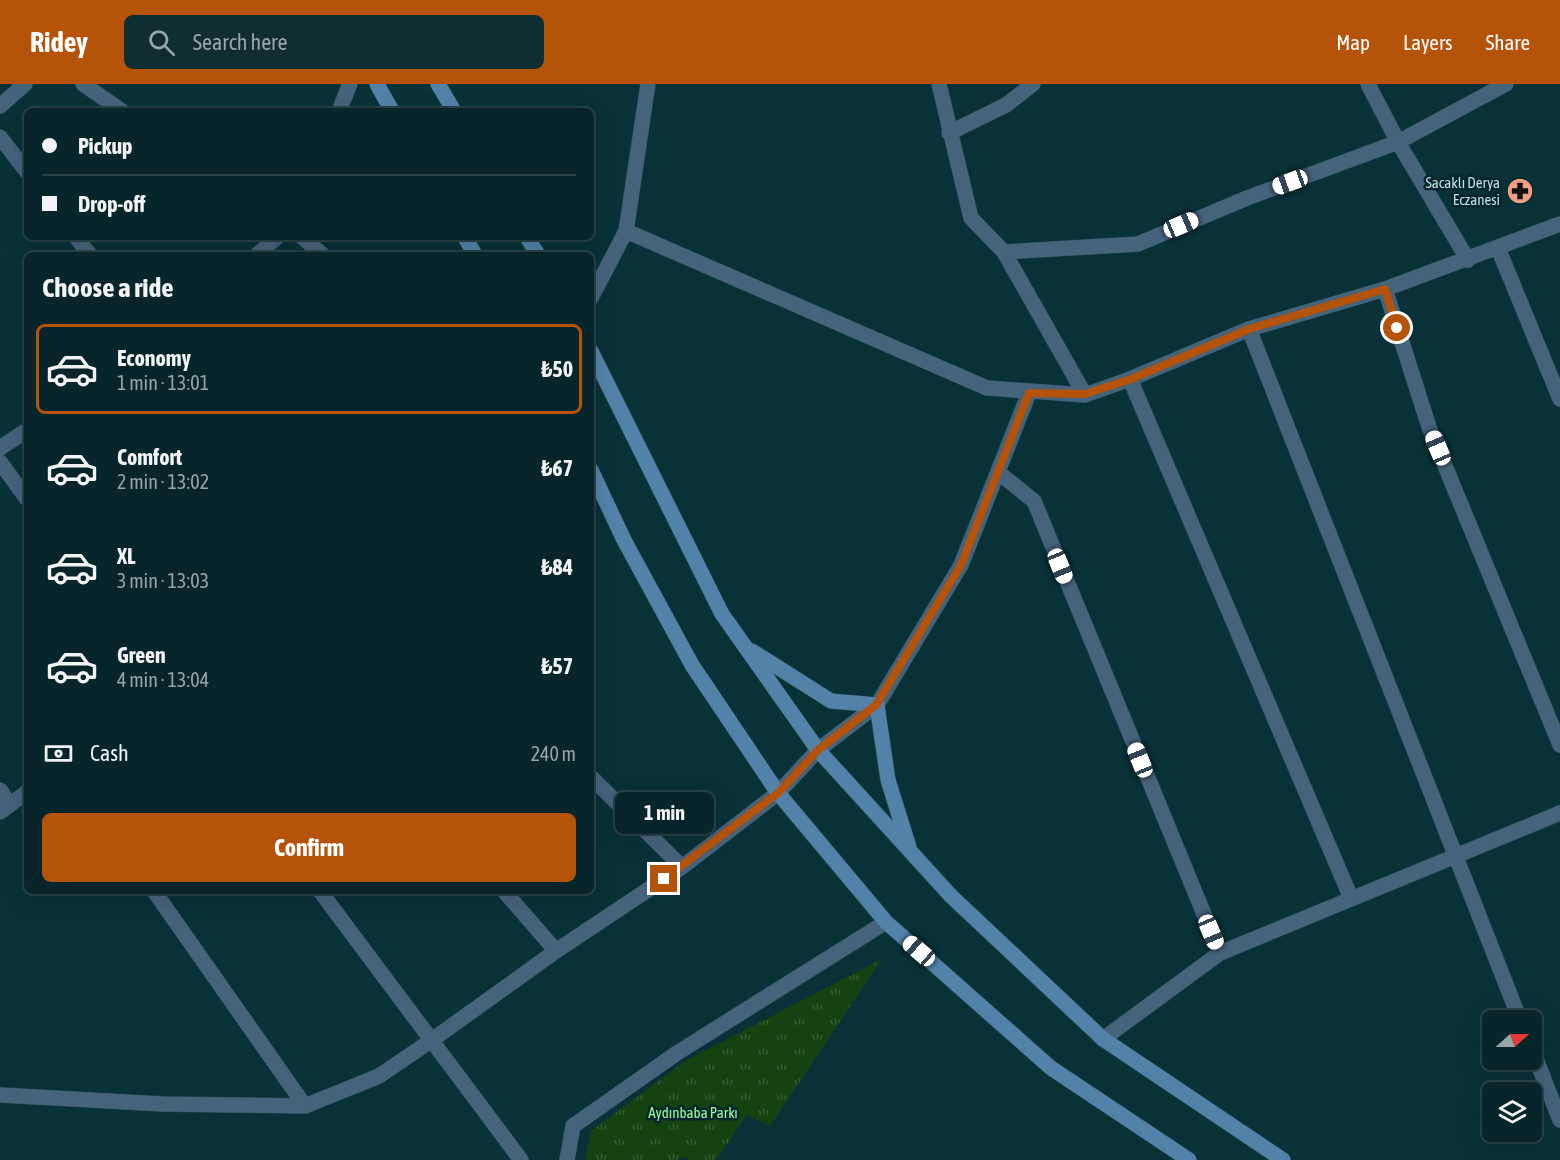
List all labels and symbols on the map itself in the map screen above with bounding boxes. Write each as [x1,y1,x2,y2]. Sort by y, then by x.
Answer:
car [1270,167,1310,197]
place label: Sacaklı Derya Eczanesi [1425,174,1500,208]
pharmacy icon: Sacaklı Derya Eczanesi [1505,176,1535,206]
car [1161,210,1201,240]
route start [1383,314,1410,341]
car [1423,428,1453,468]
car [1045,546,1075,586]
car [1125,740,1155,780]
callout: 1 min [614,792,714,834]
route end [650,865,677,892]
car [1196,912,1226,952]
car [900,932,938,970]
north arrow [1482,1010,1542,1070]
park label: Aydınbaba Parkı [648,1104,738,1121]

